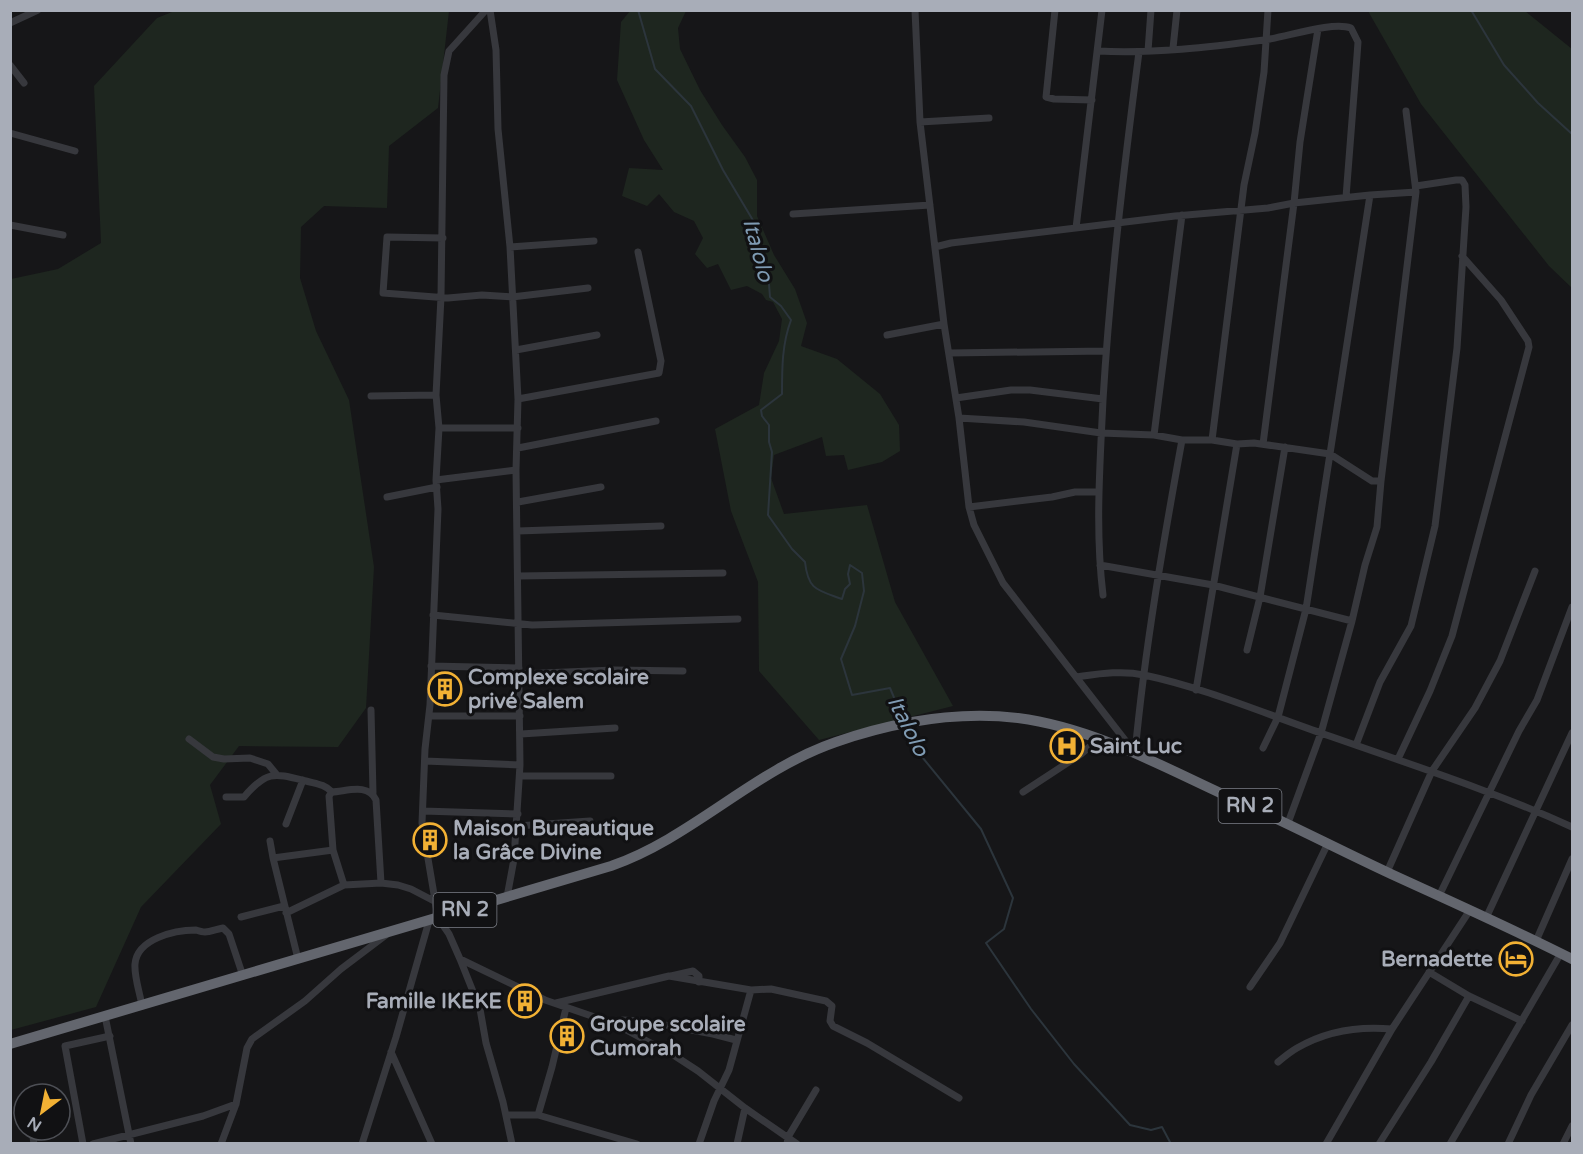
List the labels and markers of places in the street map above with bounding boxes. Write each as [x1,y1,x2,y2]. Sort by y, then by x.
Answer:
place label: Complexe scolaire privé Salem [468,665,649,714]
building icon: Complexe scolaire privé Salem [427,671,463,707]
hospital icon: Saint Luc [1049,728,1085,764]
place label: Saint Luc [1090,734,1182,759]
place label: Maison Bureautique la Grâce Divine [453,816,654,865]
building icon: Maison Bureautique la Grâce Divine [412,822,448,858]
hotel icon: Bernadette [1498,941,1534,977]
place label: Bernadette [1381,947,1493,972]
building icon: Famille IKEKE [507,983,543,1019]
place label: Famille IKEKE [366,989,502,1014]
place label: Groupe scolaire Cumorah [590,1012,746,1061]
building icon: Groupe scolaire Cumorah [549,1018,585,1054]

